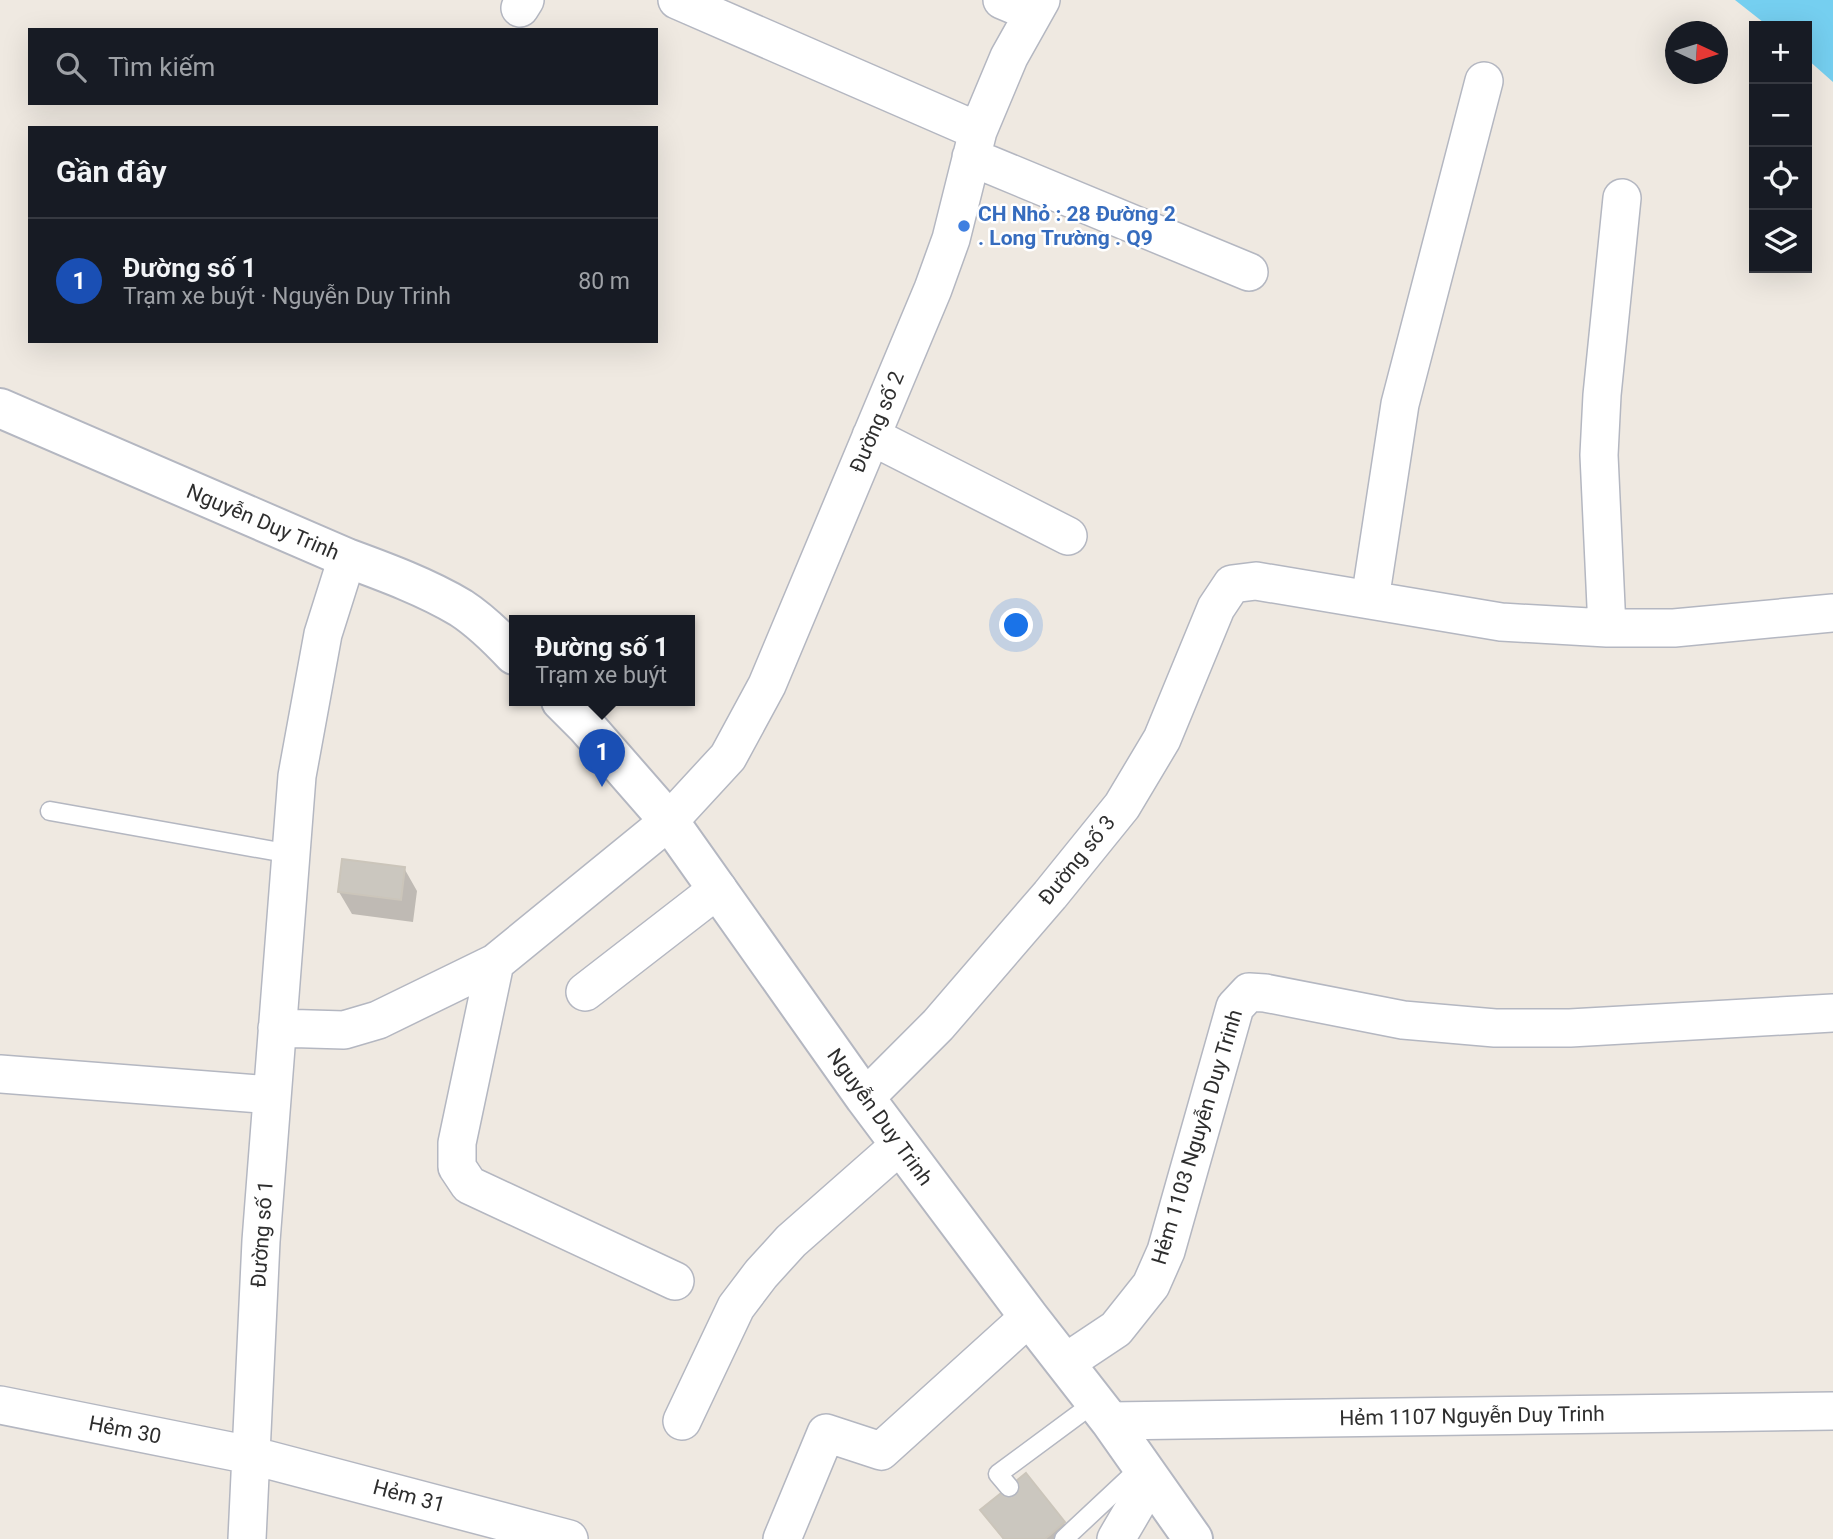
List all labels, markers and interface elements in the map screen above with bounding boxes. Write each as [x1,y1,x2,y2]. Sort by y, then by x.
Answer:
north arrow [1665,21,1728,84]
map controls [1749,21,1812,273]
button: + [1749,21,1812,84]
search box [28,28,658,105]
icon: search [52,48,90,86]
text: Tìm kiếm [108,52,215,82]
button: − [1749,84,1812,147]
button: locate [1749,147,1812,210]
text: Gần đây [56,154,167,189]
place label: CH Nhỏ : 28 Đường 2 . Long Trường . Q9 [978,202,1176,250]
button: layers [1749,210,1812,273]
marker: CH Nhỏ : 28 Đường 2 . Long Trường . Q9 [956,218,972,234]
text: Đường số 1 [123,253,256,283]
text: 1 [72,268,86,295]
text: 80 m [578,268,630,295]
text: Trạm xe buýt · Nguyễn Duy Trinh [123,283,451,310]
street label: Đường số 2 [845,368,909,476]
street label: Nguyễn Duy Trinh [183,479,343,565]
your location [999,608,1033,642]
popup [509,615,695,706]
text: Đường số 1 [535,632,669,662]
text: Trạm xe buýt [535,662,667,689]
pin: 1 [579,729,625,787]
street label: Đường số 3 [1034,811,1120,909]
street label: Hẻm 1103 Nguyễn Duy Trinh [1147,1007,1247,1267]
street label: Nguyễn Duy Trinh [822,1044,938,1190]
street label: Đường số 1 [246,1180,278,1288]
street label: Hẻm 1107 Nguyễn Duy Trinh [1339,1402,1605,1430]
street label: Hẻm 30 [87,1411,163,1449]
street label: Hẻm 31 [370,1475,448,1517]

